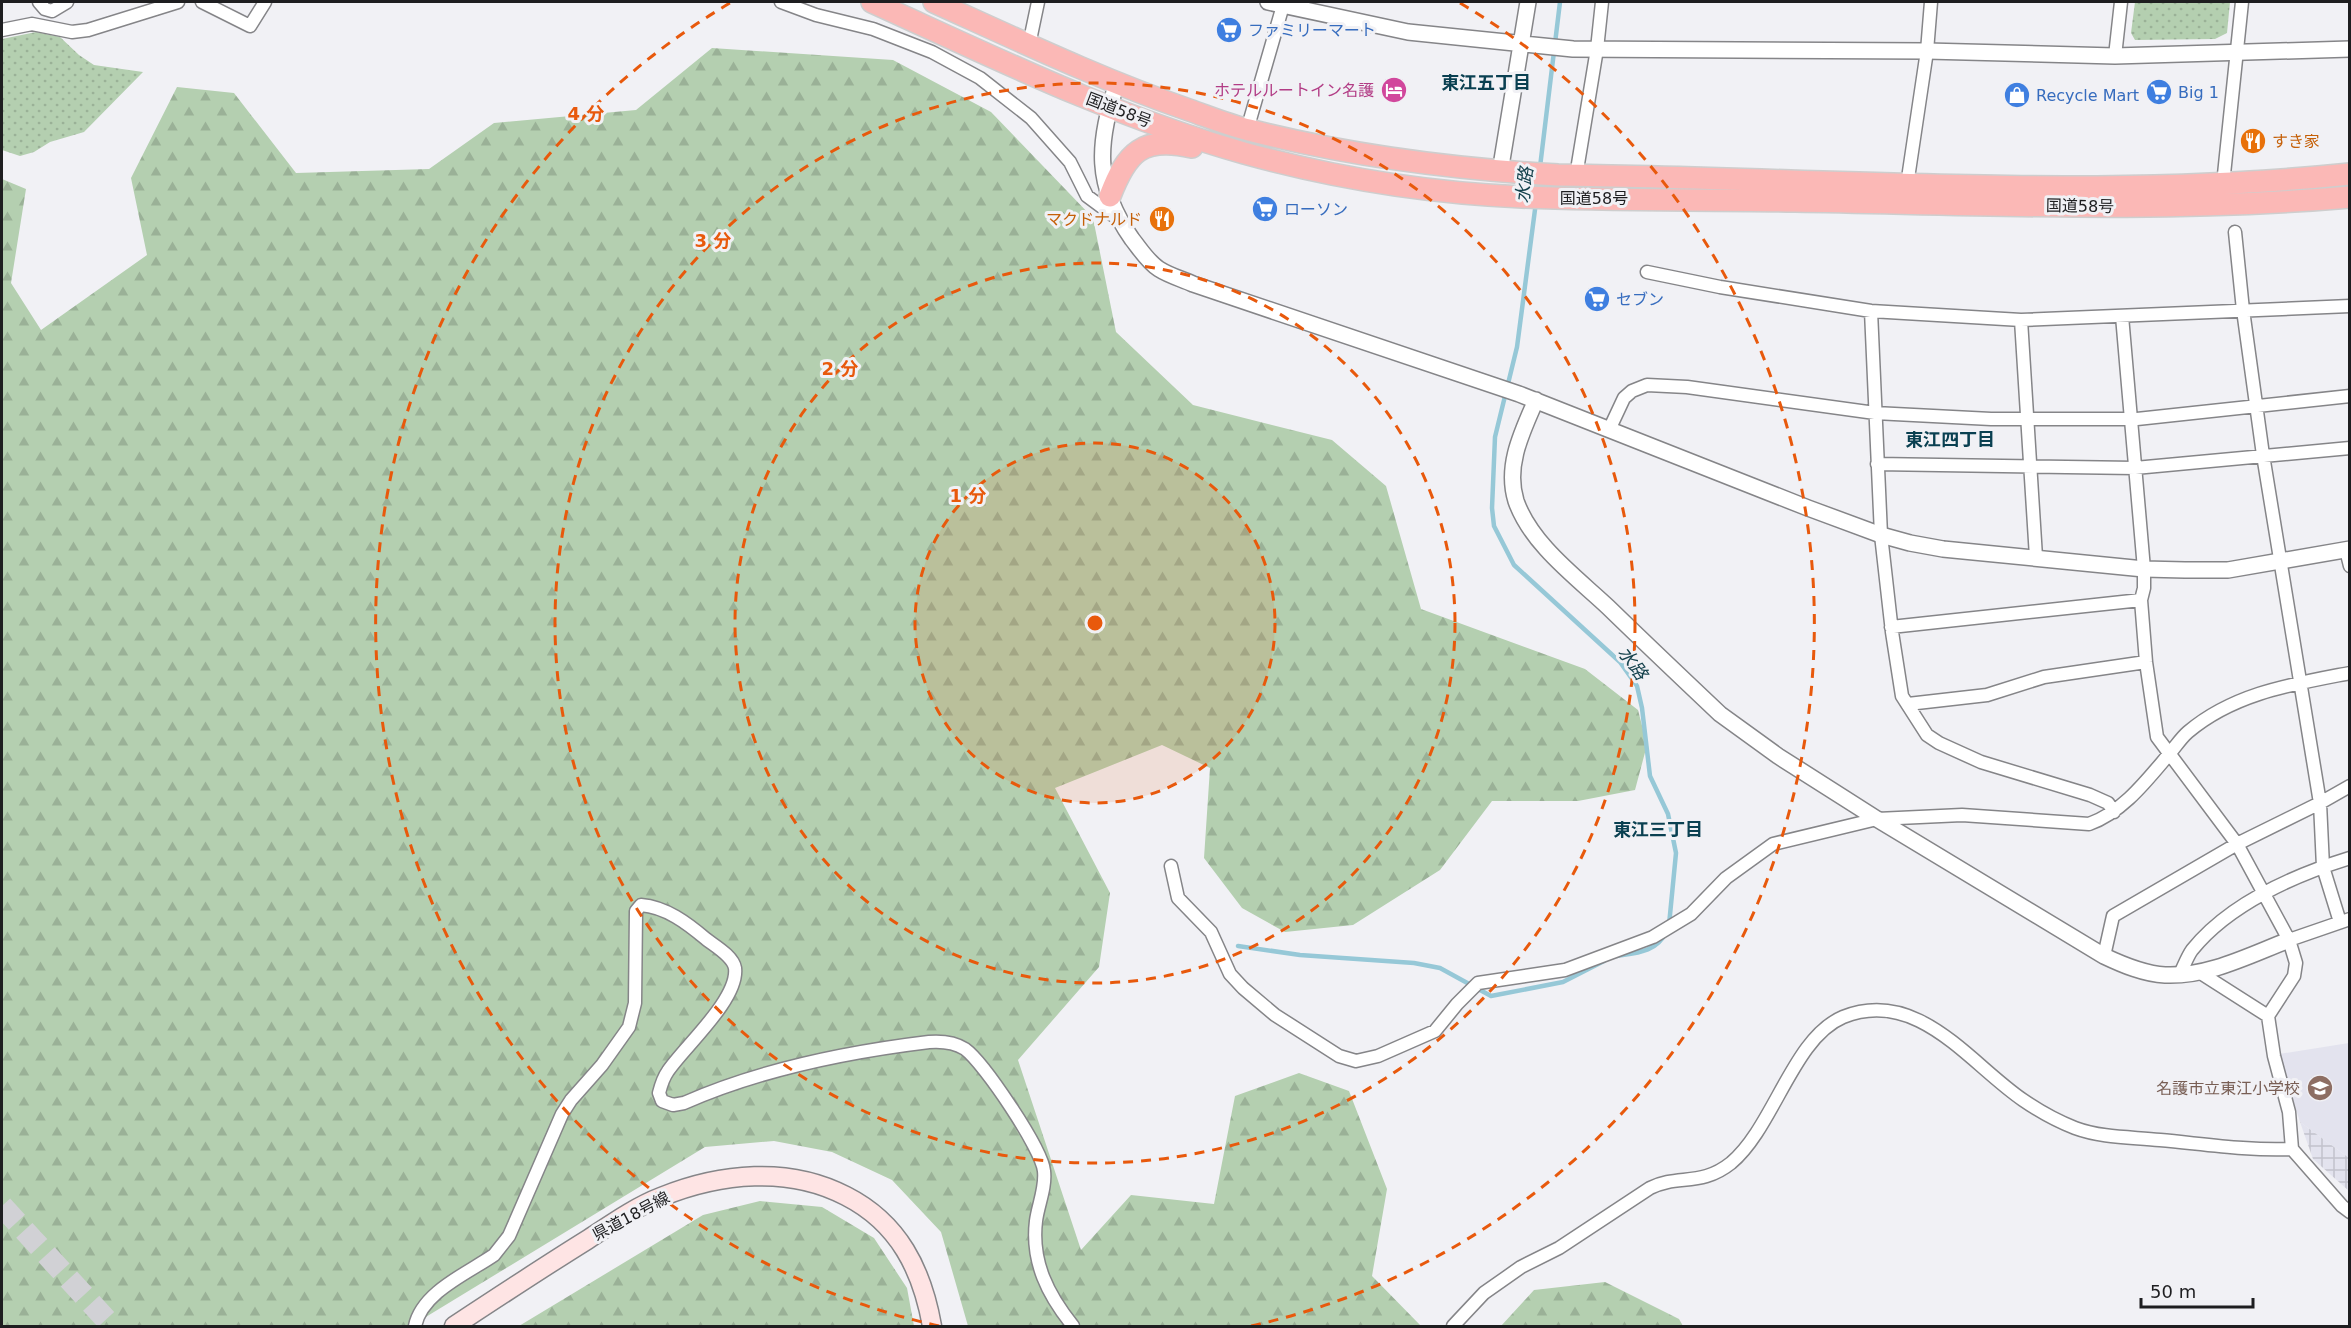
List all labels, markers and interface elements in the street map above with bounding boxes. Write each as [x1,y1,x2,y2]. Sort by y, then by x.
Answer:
supermarket icon: ファミリーマート [1214,15,1244,45]
place label: ファミリーマート [1248,21,1376,40]
district label: 東江五丁目 [1441,72,1531,93]
hotel icon: ホテルルートイン名護 [1379,75,1409,105]
supermarket icon: Big 1 [2144,77,2174,107]
shop icon: Recycle Mart [2002,80,2032,110]
place label: ホテルルートイン名護 [1214,81,1374,100]
place label: Big 1 [2178,83,2219,102]
place label: Recycle Mart [2036,86,2139,105]
street label: 国道58号 [1084,89,1154,131]
text: 4 分 [568,103,604,124]
restaurant icon: すき家 [2238,126,2268,156]
place label: すき家 [2272,132,2320,151]
water label: 水路 [1511,164,1537,204]
street label: 国道58号 [1560,189,1628,208]
supermarket icon: ローソン [1250,194,1280,224]
street label: 国道58号 [2046,196,2114,216]
place label: ローソン [1284,200,1348,219]
restaurant icon: マクドナルド [1147,204,1177,234]
place label: マクドナルド [1046,210,1142,229]
text: 3 分 [695,230,731,251]
supermarket icon: セブン [1582,284,1612,314]
place label: セブン [1616,290,1664,309]
text: 2 分 [822,358,858,379]
district label: 東江四丁目 [1905,429,1995,450]
text: 1 分 [950,485,986,506]
centre of rings [1085,613,1105,633]
water label: 水路 [1614,642,1653,685]
district label: 東江三丁目 [1613,819,1703,840]
school or university icon: 名護市立東江小学校 [2305,1073,2335,1103]
place label: 名護市立東江小学校 [2156,1079,2300,1098]
street label: 県道18号線 [589,1188,673,1244]
scale bar [2141,1271,2254,1309]
text: 50 m [2150,1281,2196,1302]

